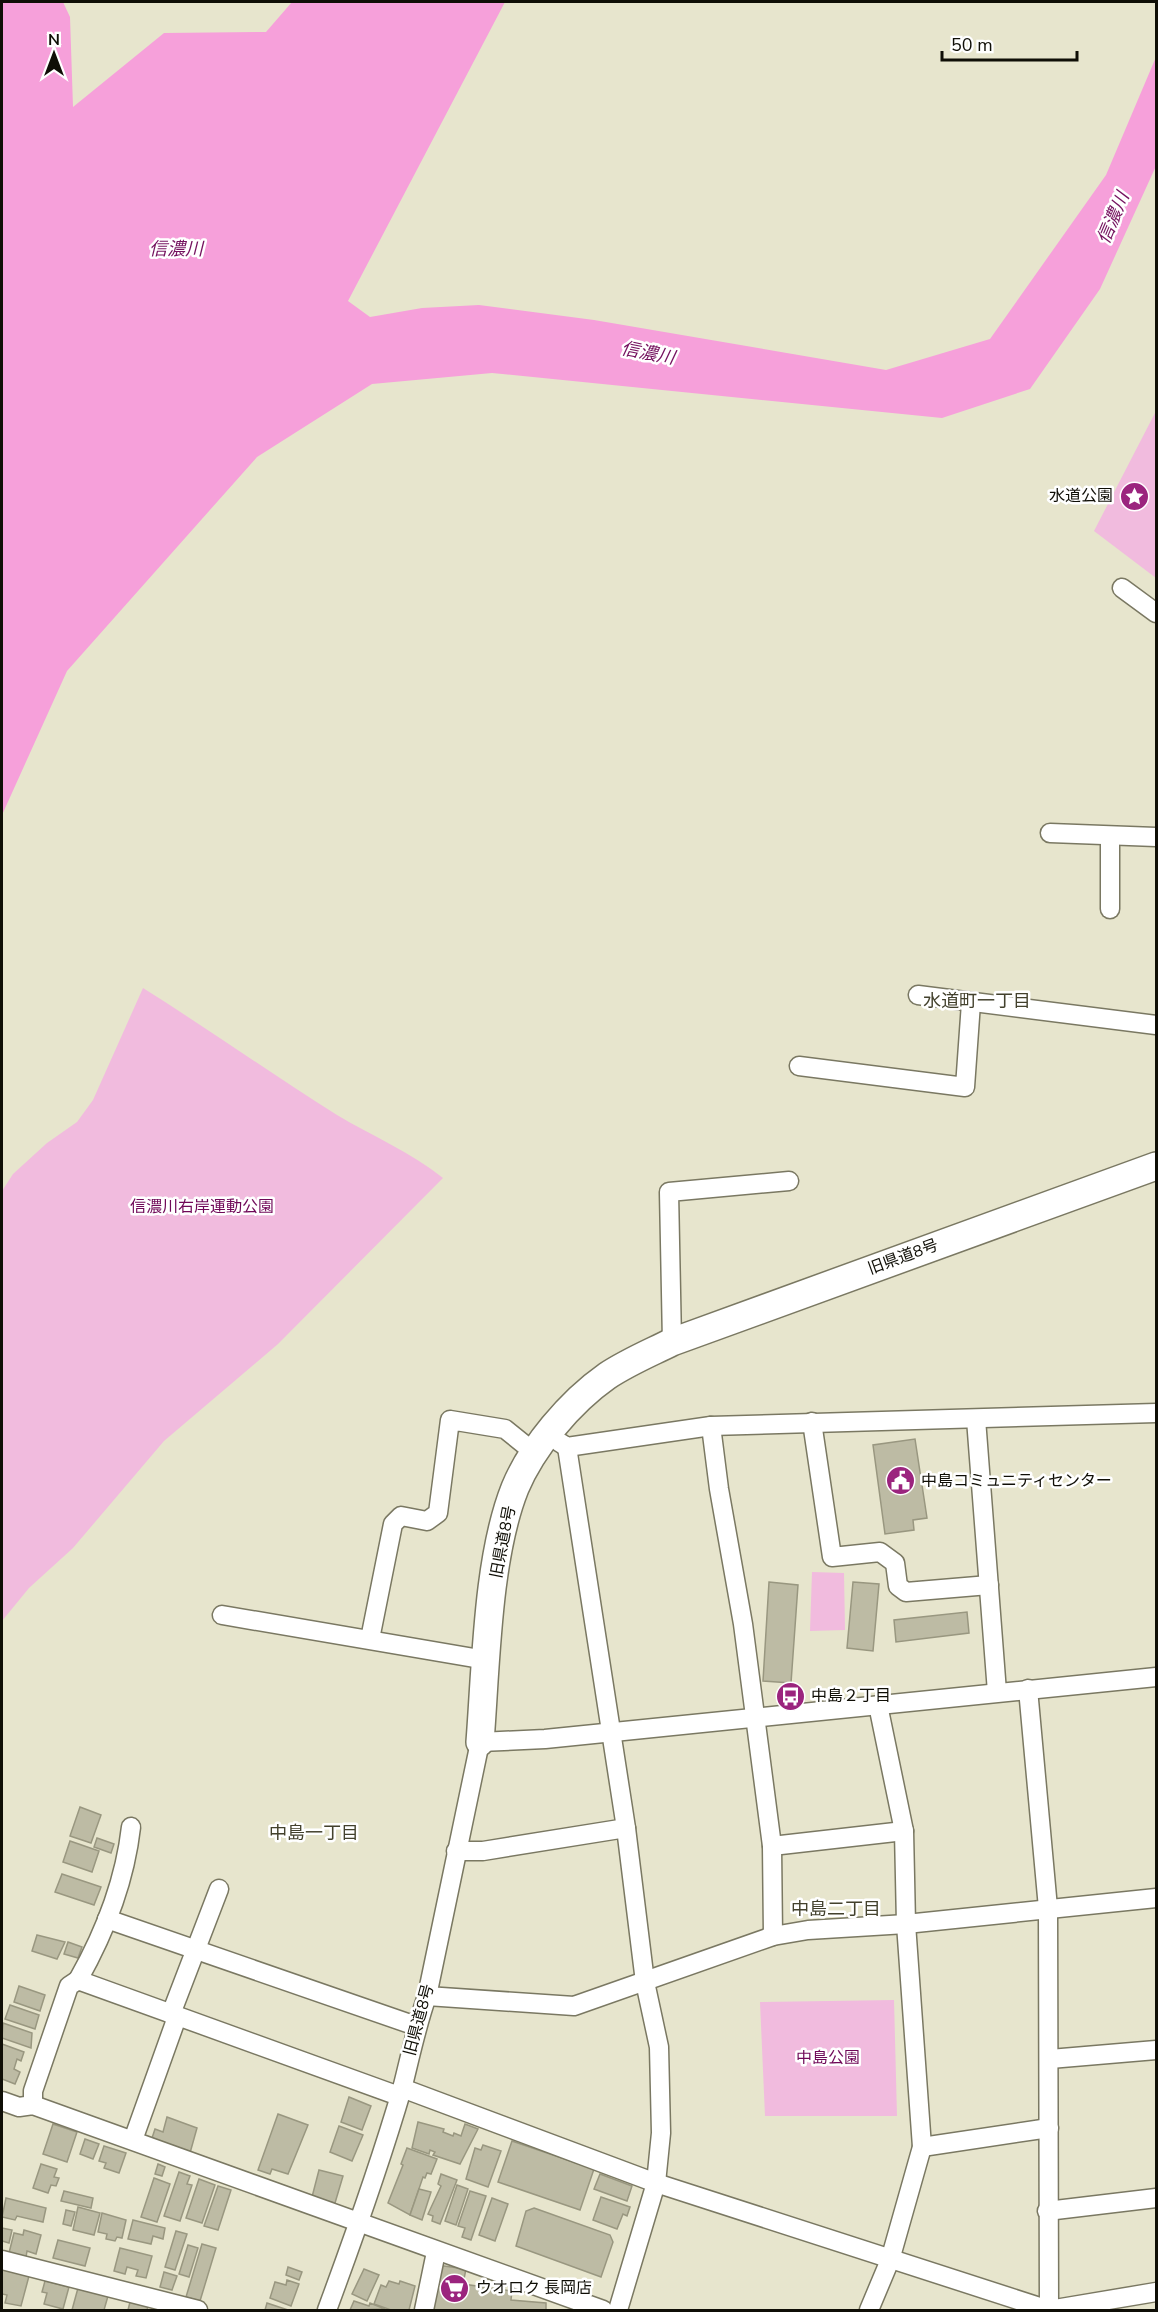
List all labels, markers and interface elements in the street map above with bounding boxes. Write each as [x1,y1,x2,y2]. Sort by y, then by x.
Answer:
north arrow [24,24,84,84]
scale bar [942,24,1077,62]
text: N [48,29,60,51]
text: 50 m [951,33,993,57]
water label: 信濃川 [1091,187,1135,248]
water label: 信濃川 [149,237,205,261]
water label: 信濃川 [619,336,679,370]
place icon: 水道公園 [1118,480,1150,512]
place label: 水道公園 [1049,485,1113,507]
district label: 水道町一丁目 [923,989,1031,1013]
park label: 信濃川右岸運動公園 [130,1196,274,1218]
street label: 旧県道8号 [865,1234,941,1280]
public building icon: 中島コミュニティセンター [884,1465,916,1497]
place label: 中島コミュニティセンター [921,1470,1112,1492]
street label: 旧県道8号 [485,1504,521,1580]
bus stop icon: 中島２丁目 [774,1680,806,1712]
place label: 中島２丁目 [811,1685,891,1707]
district label: 中島一丁目 [269,1821,359,1845]
district label: 中島二丁目 [791,1897,881,1921]
street label: 旧県道8号 [399,1982,439,2058]
park label: 中島公園 [796,2047,860,2069]
supermarket icon: ウオロク 長岡店 [439,2272,471,2304]
place label: ウオロク 長岡店 [476,2277,592,2299]

